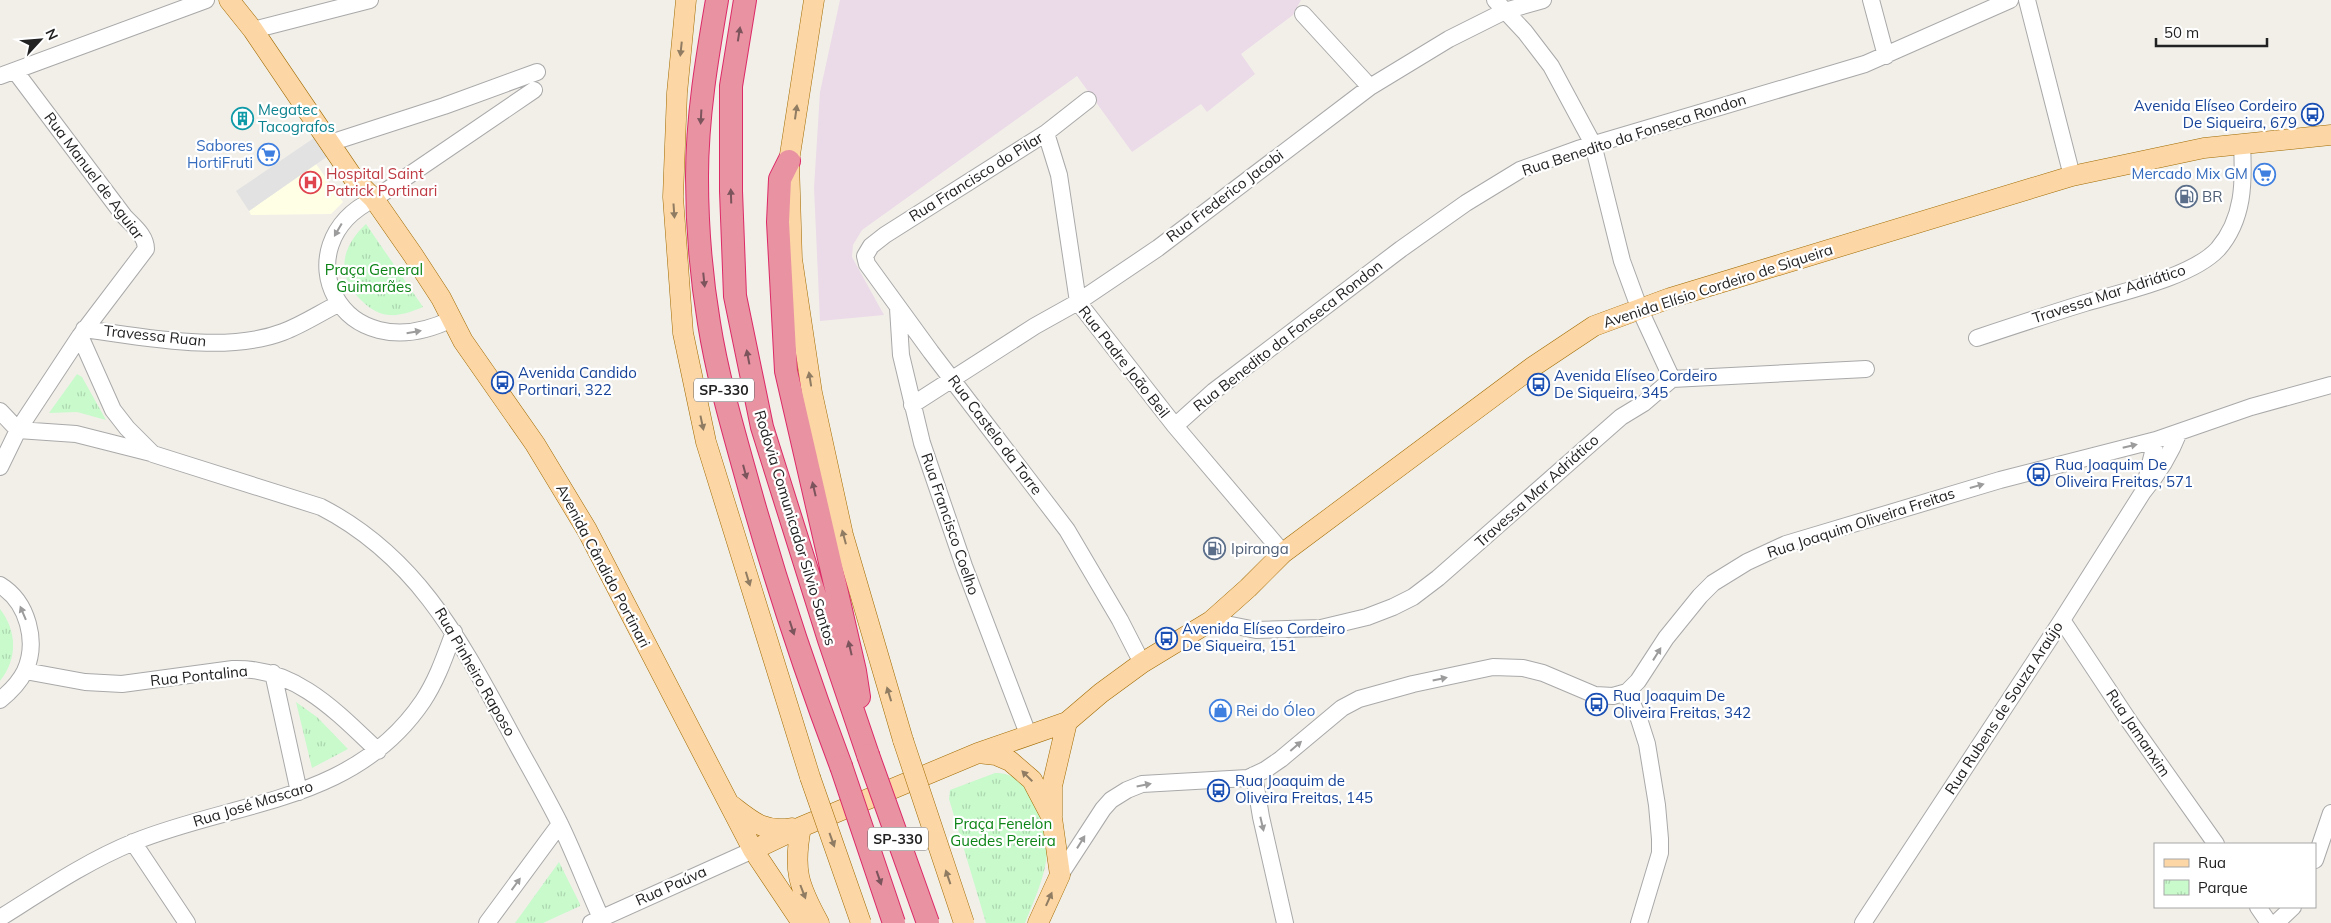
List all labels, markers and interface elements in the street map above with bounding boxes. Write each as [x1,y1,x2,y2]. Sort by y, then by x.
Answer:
north arrow [15,15,65,65]
scale bar [2156,15,2267,47]
text: 50 m [2164,23,2199,42]
text: N [41,26,62,43]
one-way arrow [736,26,744,42]
one-way arrow [677,41,685,57]
street label: Rua Benedito da Fonseca Rondon [1519,89,1748,180]
place label: Avenida Elíseo Cordeiro De Siqueira, 679 [2134,96,2297,132]
place label: Megatec Tacografos [258,100,335,136]
bus stop icon: Avenida Elíseo Cordeiro De Siqueira, 679 [2301,103,2325,127]
one-way arrow [792,104,800,120]
building icon: Megatec Tacografos [230,107,254,131]
street label: Rua Manuel de Aguiar [40,108,149,244]
one-way arrow [696,110,704,126]
street label: Rua Francisco do Pilar [905,127,1047,226]
place label: Sabores HortiFruti [187,136,253,172]
supermarket icon: Sabores HortiFruti [257,143,281,167]
street label: Rua Frederico Jacobi [1162,145,1287,246]
supermarket icon: Mercado Mix GM [2252,162,2276,186]
place label: Hospital Saint Patrick Portinari [326,164,437,200]
place label: Mercado Mix GM [2132,164,2248,183]
hospital icon: Hospital Saint Patrick Portinari [298,171,322,195]
fuel station icon: BR [2174,185,2198,209]
place label: BR [2202,187,2223,206]
one-way arrow [727,188,735,204]
one-way arrow [670,203,678,219]
one-way arrow [334,223,343,237]
street label: Avenida Elísio Cordeiro de Siqueira [1601,239,1835,332]
street label: Rua Benedito da Fonseca Rondon [1189,256,1386,415]
park label: Praça General Guimarães [325,260,423,296]
street label: Travessa Mar Adriático [2030,260,2188,327]
one-way arrow [700,272,708,288]
street label: Rua Padre João Beil [1075,302,1174,422]
street label: Travessa Ruan [103,321,207,350]
one-way arrow [406,327,422,335]
one-way arrow [743,349,751,365]
place label: Avenida Candido Portinari, 322 [518,363,637,399]
place label: Avenida Elíseo Cordeiro De Siqueira, 345 [1554,366,1717,402]
bus stop icon: Avenida Candido Portinari, 322 [490,370,514,394]
one-way arrow [805,370,813,386]
street label: Rua Castelo da Torre [944,371,1047,498]
bus stop icon: Avenida Elíseo Cordeiro De Siqueira, 345 [1526,373,1550,397]
road number: SP-330 [694,378,754,402]
street label: Rodovia Comunicador Silvio Santos [751,408,840,648]
one-way arrow [698,416,706,431]
street label: Travessa Mar Adriático [1471,430,1602,551]
one-way arrow [2122,442,2137,450]
street label: Rua Francisco Coelho [917,450,984,597]
place label: Rua Joaquim De Oliveira Freitas, 571 [2055,455,2193,491]
bus stop icon: Rua Joaquim De Oliveira Freitas, 571 [2027,462,2051,486]
one-way arrow [741,465,749,480]
street label: Avenida Cândido Portinari [552,481,655,651]
one-way arrow [810,482,818,497]
one-way arrow [1969,482,1984,490]
street label: Rua Joaquim Oliveira Freitas [1765,483,1957,562]
one-way arrow [840,530,848,545]
fuel station icon: Ipiranga [1203,537,1227,561]
place label: Ipiranga [1231,539,1289,558]
one-way arrow [744,572,752,587]
street label: Rua Pinheiro Raposo [431,604,520,739]
one-way arrow [19,606,27,620]
street label: Rua Rubens de Souza Araújo [1940,618,2067,798]
place label: Avenida Elíseo Cordeiro De Siqueira, 151 [1182,619,1345,655]
one-way arrow [788,621,796,636]
bus stop icon: Avenida Elíseo Cordeiro De Siqueira, 151 [1154,626,1178,650]
one-way arrow [846,640,854,655]
one-way arrow [1652,647,1661,660]
street label: Rua Pontalina [149,661,249,690]
one-way arrow [1432,674,1448,682]
street label: Rua Jamanxim [2102,685,2175,780]
one-way arrow [884,686,892,701]
place label: Rua Joaquim De Oliveira Freitas, 342 [1613,686,1751,722]
bus stop icon: Rua Joaquim De Oliveira Freitas, 342 [1585,693,1609,717]
shop icon: Rei do Óleo [1208,699,1232,723]
place label: Rei do Óleo [1236,701,1315,720]
one-way arrow [1289,740,1301,752]
one-way arrow [1021,771,1033,783]
place label: Rua Joaquim de Oliveira Freitas, 145 [1235,771,1373,807]
street label: Rua José Mascaro [191,776,315,831]
bus stop icon: Rua Joaquim de Oliveira Freitas, 145 [1207,778,1231,802]
one-way arrow [1136,781,1152,789]
park label: Praça Fenelon Guedes Pereira [950,814,1056,850]
one-way arrow [1258,816,1266,831]
road number: SP-330 [868,828,928,851]
one-way arrow [828,833,836,848]
one-way arrow [1076,835,1085,848]
legend [2154,843,2316,908]
text: Rua [2198,853,2226,872]
street label: Rua Paúva [632,861,709,910]
one-way arrow [944,869,952,884]
one-way arrow [876,871,883,886]
one-way arrow [511,877,521,891]
text: Parque [2198,878,2248,897]
one-way arrow [800,884,807,899]
one-way arrow [1045,892,1053,906]

